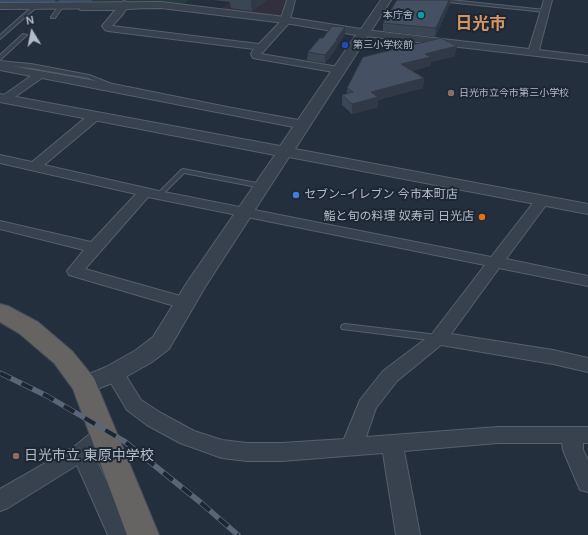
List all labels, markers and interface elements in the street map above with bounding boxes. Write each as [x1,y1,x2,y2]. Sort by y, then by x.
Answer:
place label: 本庁舎 [383,9,413,21]
marker: 本庁舎 [416,10,426,20]
north arrow [12,12,52,52]
text: N [25,13,35,28]
district label: 日光市 [456,15,506,35]
place label: 第三小学校前 [353,39,413,51]
marker: 第三小学校前 [340,40,350,50]
place label: 日光市立今市第三小学校 [459,87,569,99]
marker: 日光市立今市第三小学校 [446,88,456,98]
place label: セブン-イレブン 今市本町店 [304,188,458,202]
marker: セブン-イレブン 今市本町店 [291,190,301,200]
place label: 鮨と旬の料理 奴寿司 日光店 [324,210,474,224]
marker: 鮨と旬の料理 奴寿司 日光店 [477,212,487,222]
place label: 日光市立 東原中学校 [24,448,154,464]
marker: 日光市立 東原中学校 [11,451,21,461]

